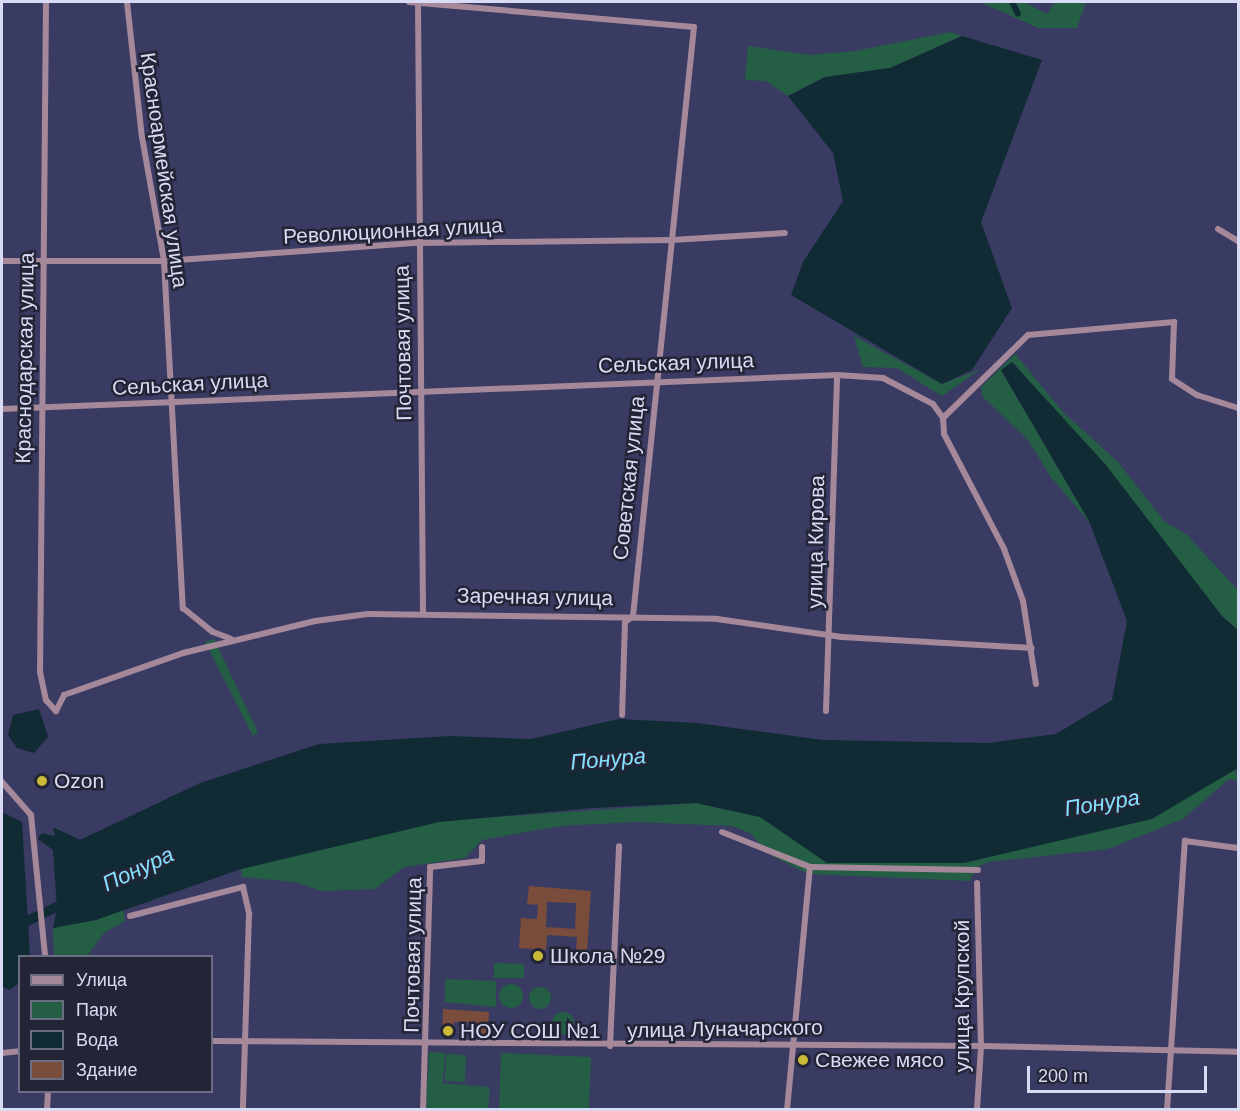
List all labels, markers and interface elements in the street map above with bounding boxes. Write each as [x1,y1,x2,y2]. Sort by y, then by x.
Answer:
street label: Красноармейская улица [135,51,193,289]
street label: Революционная улица [282,213,504,249]
street label: Краснодарская улица [11,252,39,464]
street label: Почтовая улица [389,265,417,421]
street label: Сельская улица [598,348,754,378]
street label: Сельская улица [111,367,269,401]
street label: Советская улица [608,395,650,561]
street label: улица Кирова [802,475,830,609]
street label: Заречная улица [457,583,613,611]
water label: Понура [569,743,647,775]
place label: Ozon [54,768,104,794]
marker: Ozon [35,774,49,788]
water label: Понура [1063,784,1141,822]
water label: Понура [98,841,178,897]
street label: Почтовая улица [399,877,427,1033]
street label: улица Крупской [949,920,975,1072]
place label: Школа №29 [550,943,666,969]
marker: Школа №29 [531,949,545,963]
legend [18,955,213,1093]
text: Улица [76,970,127,990]
text: Парк [76,1000,117,1020]
street label: улица Луначарского [627,1015,823,1043]
place label: НОУ СОШ №1 [460,1018,601,1044]
marker: НОУ СОШ №1 [441,1024,455,1038]
text: Вода [76,1030,118,1050]
place label: Свежее мясо [815,1047,944,1073]
marker: Свежее мясо [796,1053,810,1067]
scale bar [1030,1054,1210,1092]
text: Здание [76,1060,137,1080]
text: 200 m [1038,1066,1088,1086]

